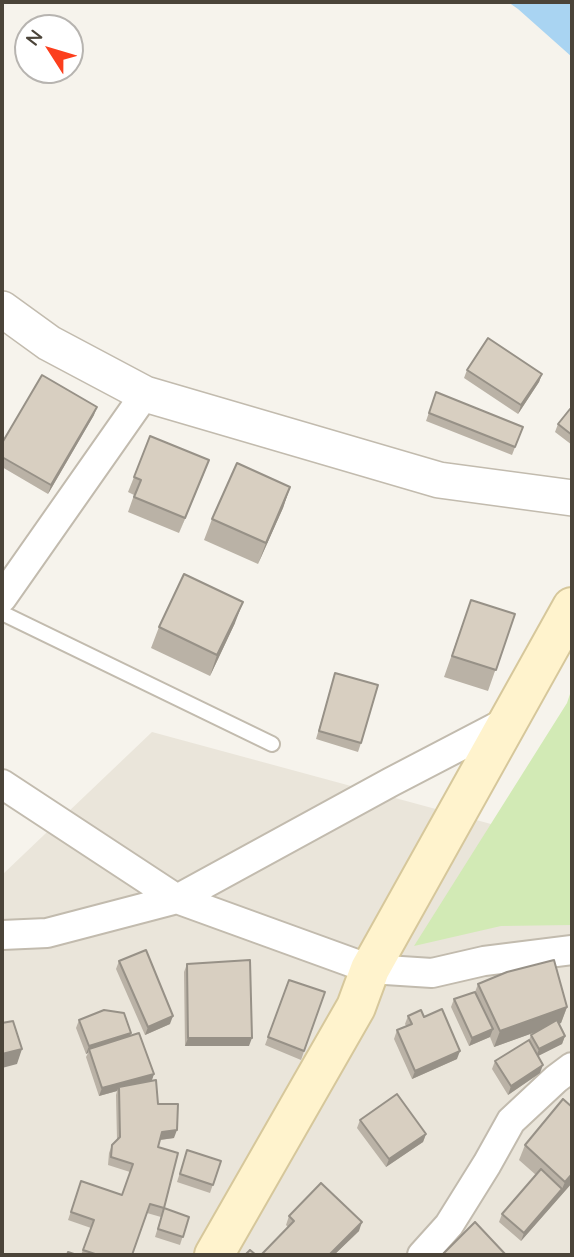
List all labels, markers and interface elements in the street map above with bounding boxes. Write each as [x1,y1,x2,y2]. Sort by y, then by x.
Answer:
north arrow [14,14,84,84]
text: N [20,25,48,50]

